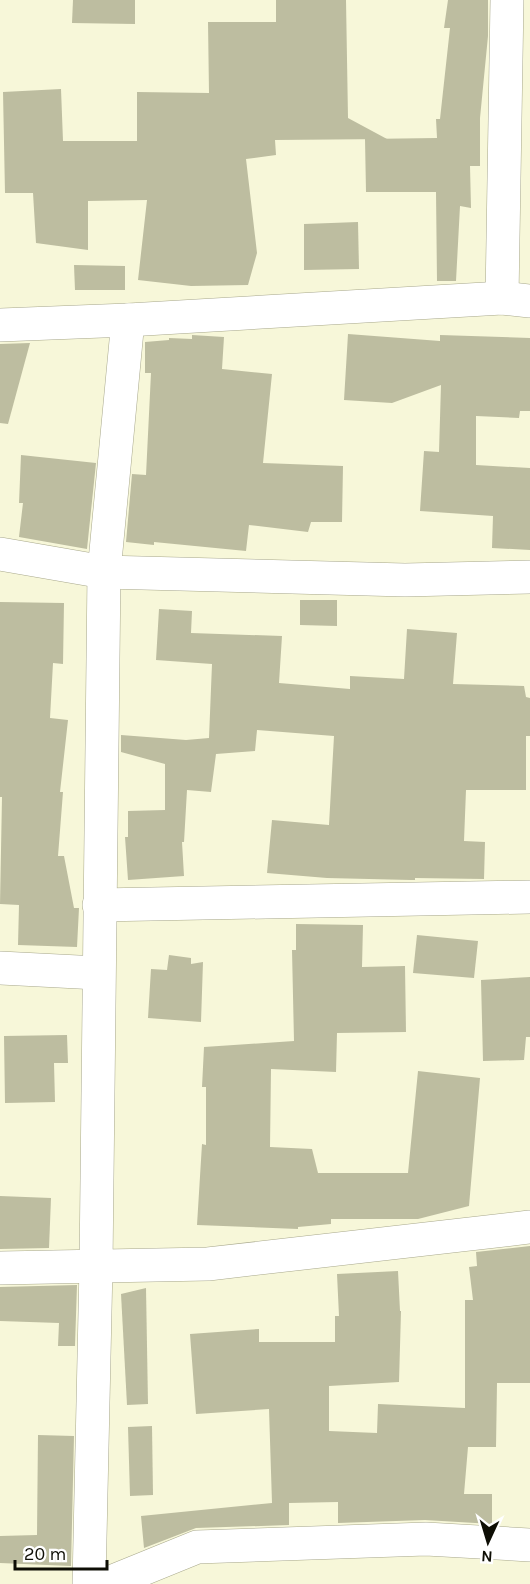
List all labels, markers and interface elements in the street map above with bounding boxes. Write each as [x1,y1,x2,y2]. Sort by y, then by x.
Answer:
north arrow [458,1512,518,1572]
scale bar [15,1533,106,1571]
text: 20 m [24,1543,66,1565]
text: N [481,1547,493,1566]

